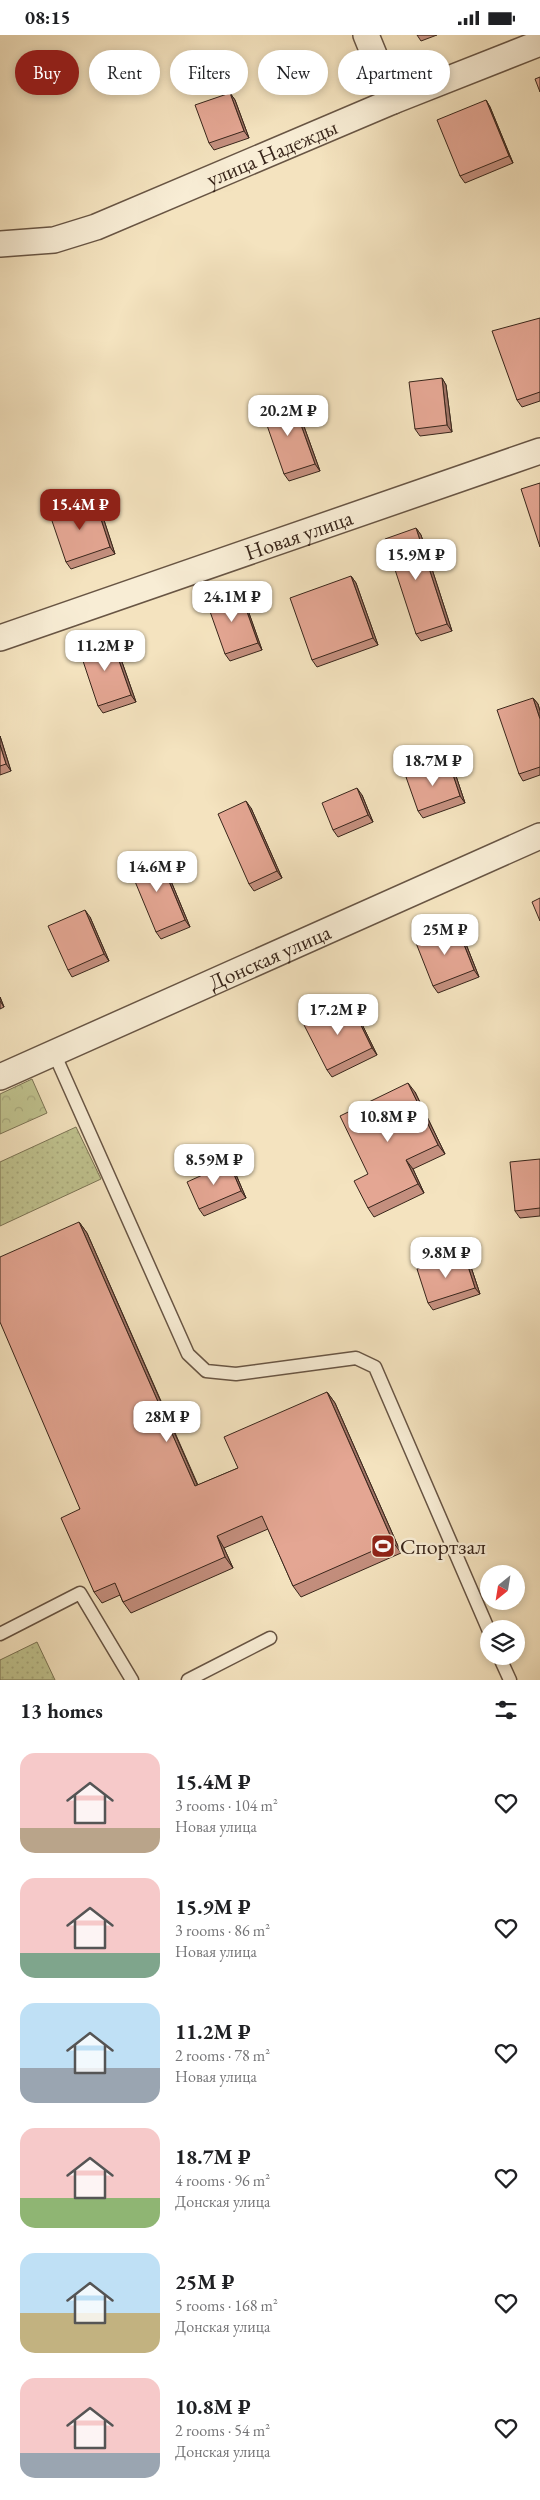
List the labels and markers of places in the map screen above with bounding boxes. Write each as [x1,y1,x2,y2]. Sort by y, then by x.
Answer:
pin: 20.2M ₽ [242,395,334,437]
pin: 15.4M ₽ [34,489,126,531]
pin: 15.9M ₽ [370,539,462,581]
pin: 24.1M ₽ [186,581,278,623]
pin: 11.2M ₽ [59,629,151,672]
pin: 18.7M ₽ [387,745,479,787]
pin: 14.6M ₽ [111,851,203,893]
pin: 25M ₽ [410,913,480,956]
pin: 17.2M ₽ [292,993,384,1036]
pin: 10.8M ₽ [342,1101,434,1143]
pin: 8.59M ₽ [168,1143,260,1186]
pin: 9.8M ₽ [405,1237,487,1279]
pin: 28M ₽ [132,1401,202,1443]
place label: Спортзал [400,1532,486,1561]
sports icon: Спортзал [370,1533,396,1559]

